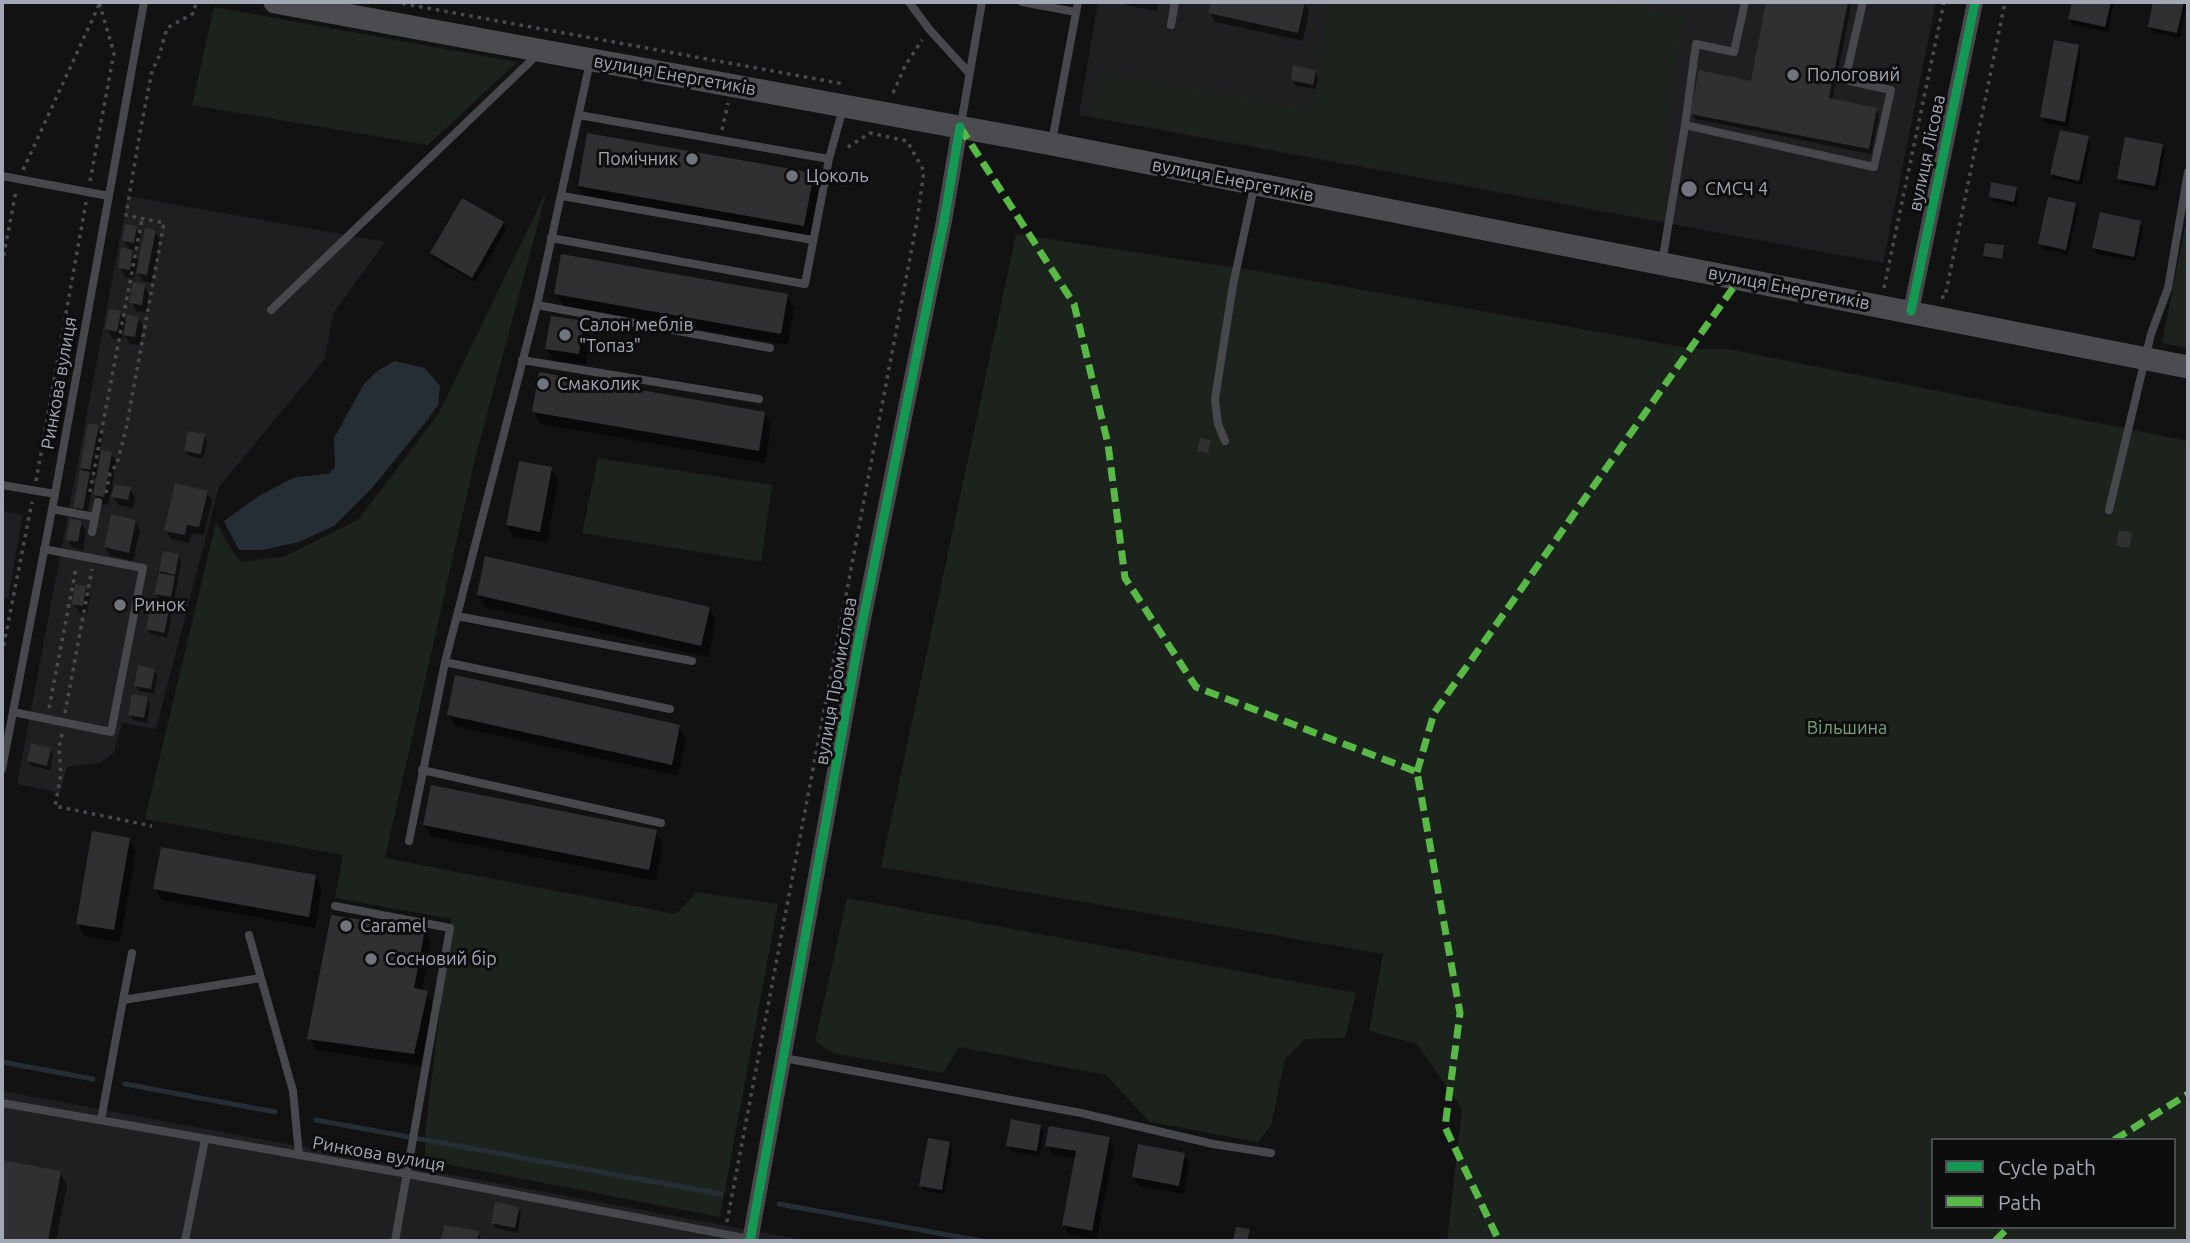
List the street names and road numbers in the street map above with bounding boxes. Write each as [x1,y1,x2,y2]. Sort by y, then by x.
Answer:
street label: вулиця Енергетиків [592,50,758,100]
street label: вулиця Лісова [1904,93,1950,213]
street label: вулиця Енергетиків [1150,154,1316,206]
street label: вулиця Енергетиків [1706,262,1872,314]
street label: Ринкова вулиця [37,315,81,451]
street label: вулиця Промислова [811,595,861,767]
street label: Ринкова вулиця [311,1132,447,1176]

